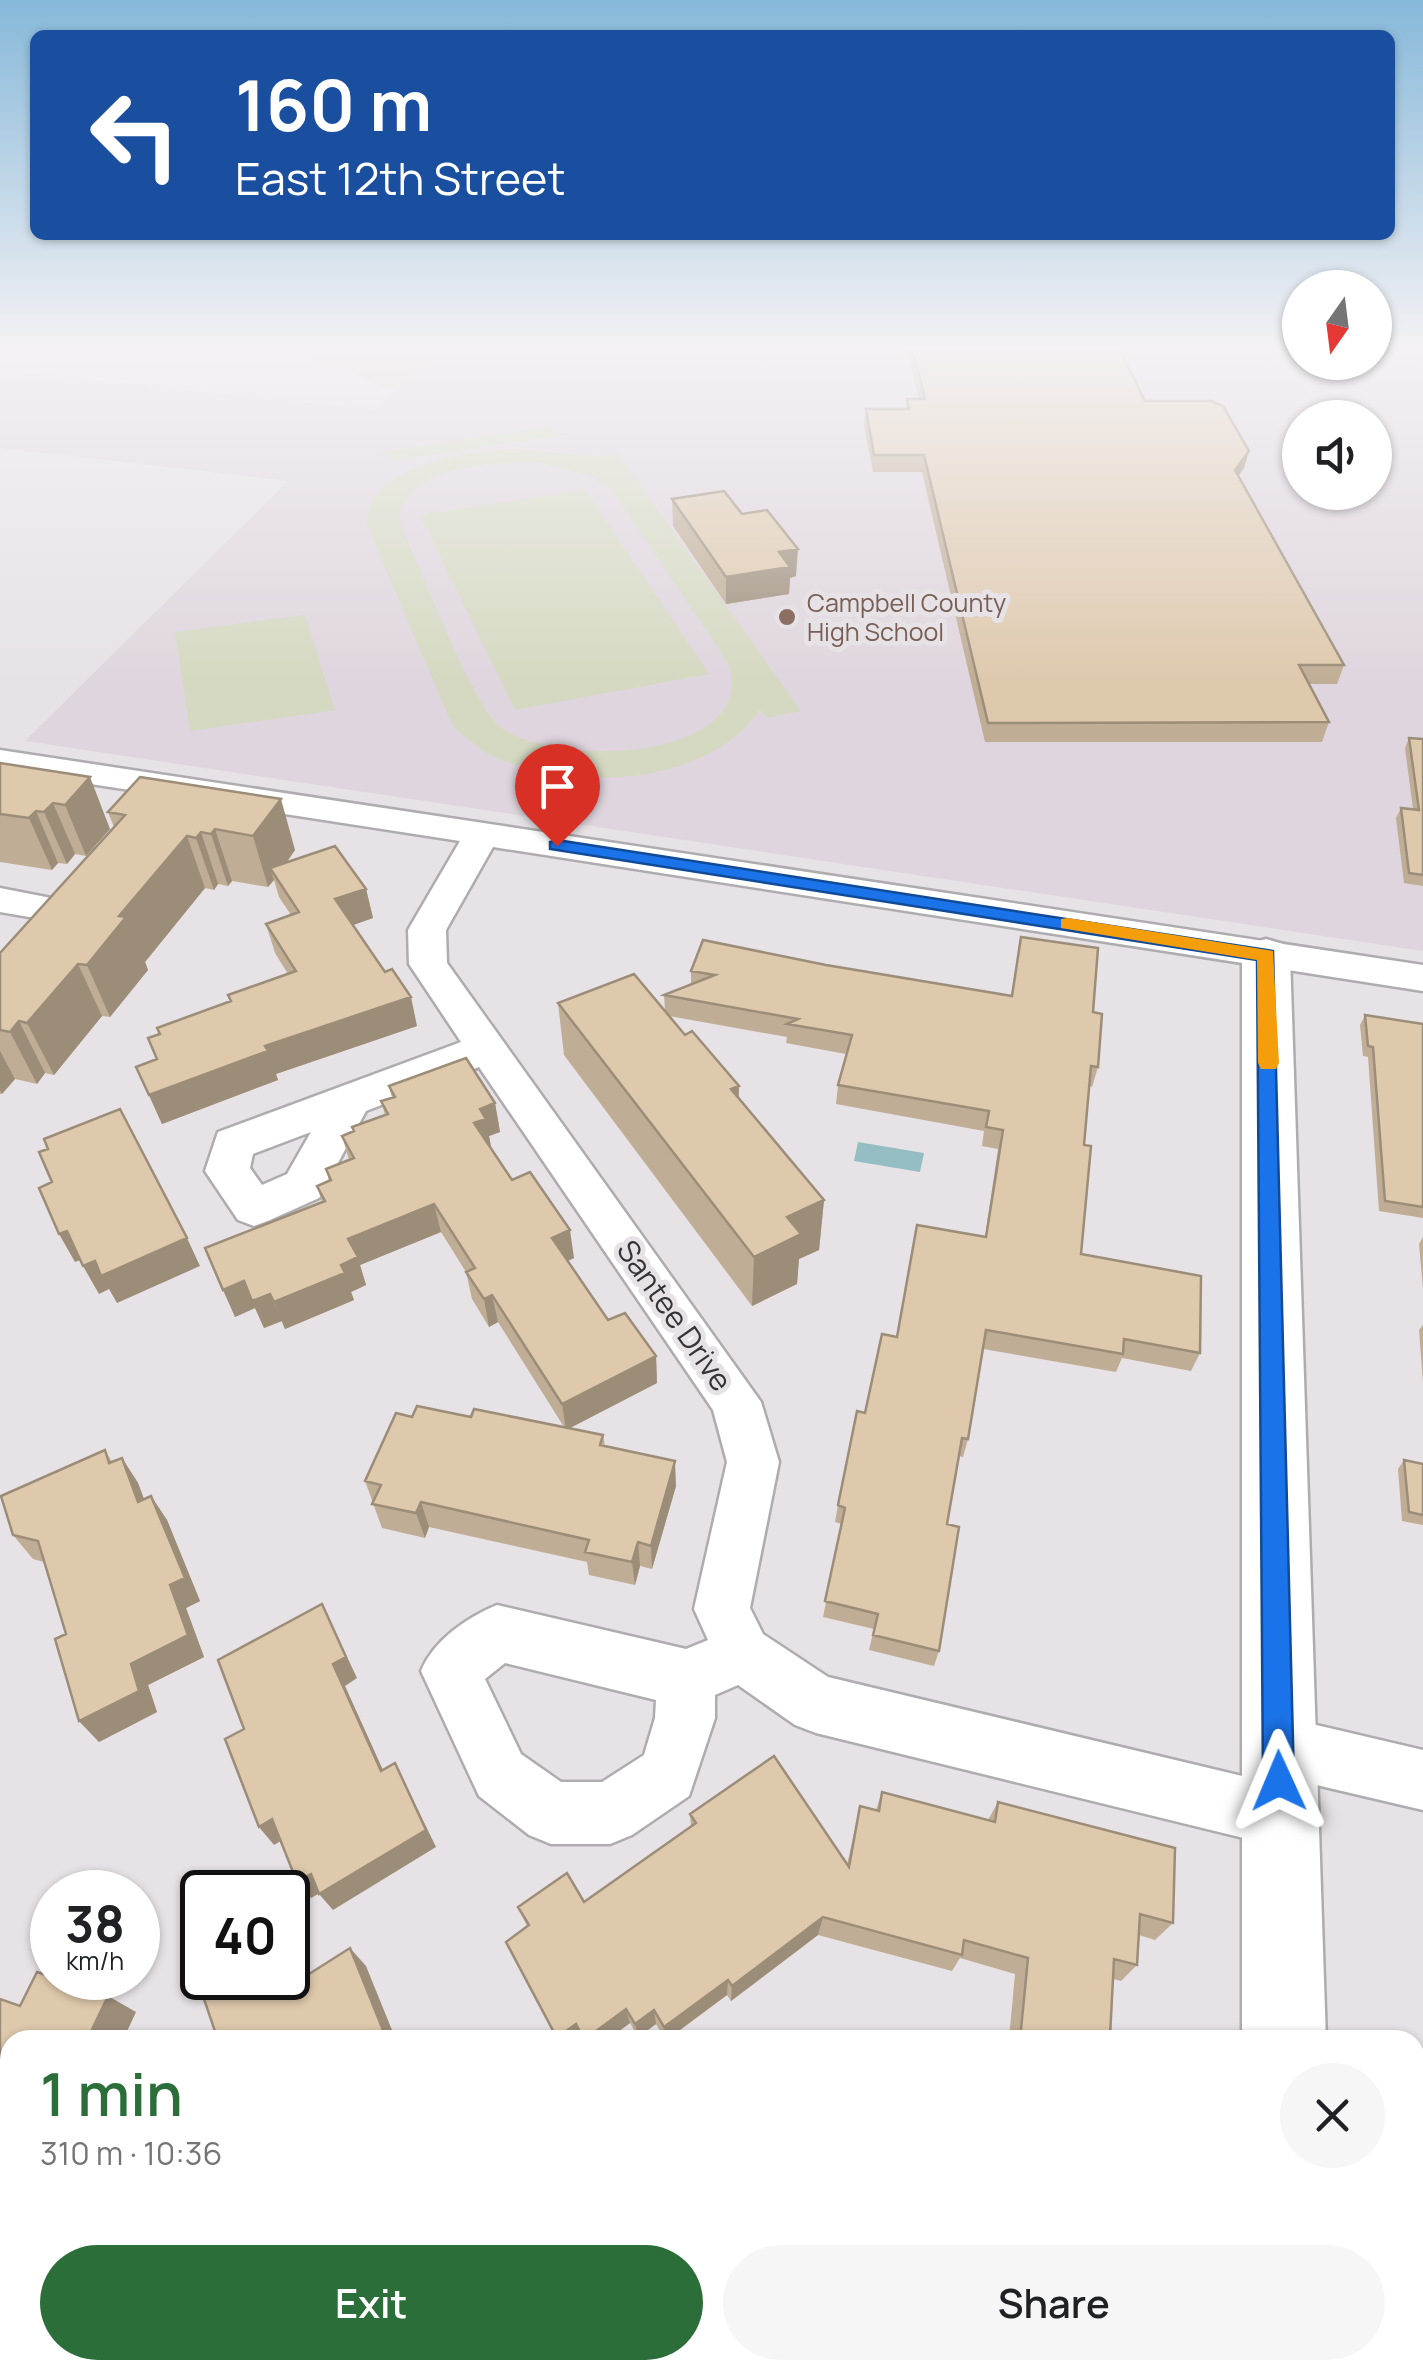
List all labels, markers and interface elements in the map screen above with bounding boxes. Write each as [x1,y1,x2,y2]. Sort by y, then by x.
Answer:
text: 160 m [235,56,432,152]
icon: left [70,70,200,200]
text: East 12th Street [235,147,565,209]
north arrow [1282,270,1392,380]
map controls [1282,270,1392,510]
button: sound [1282,400,1392,510]
place label: Campbell County High School [807,585,1006,649]
marker: Campbell County High School [776,606,798,628]
pin [515,744,600,847]
icon: arrive [530,759,585,814]
street label: Santee Drive [608,1231,742,1399]
position arrow [1227,1729,1331,1833]
speed limit sign: 40 [180,1870,310,2000]
text: 38 [65,1889,125,1957]
text: km/h [66,1943,124,1978]
text: 1 min [40,2052,183,2134]
button: close [1280,2063,1385,2168]
text: 310 m · 10:36 [40,2131,222,2175]
button: Exit [40,2245,703,2360]
button: Share [723,2245,1385,2360]

